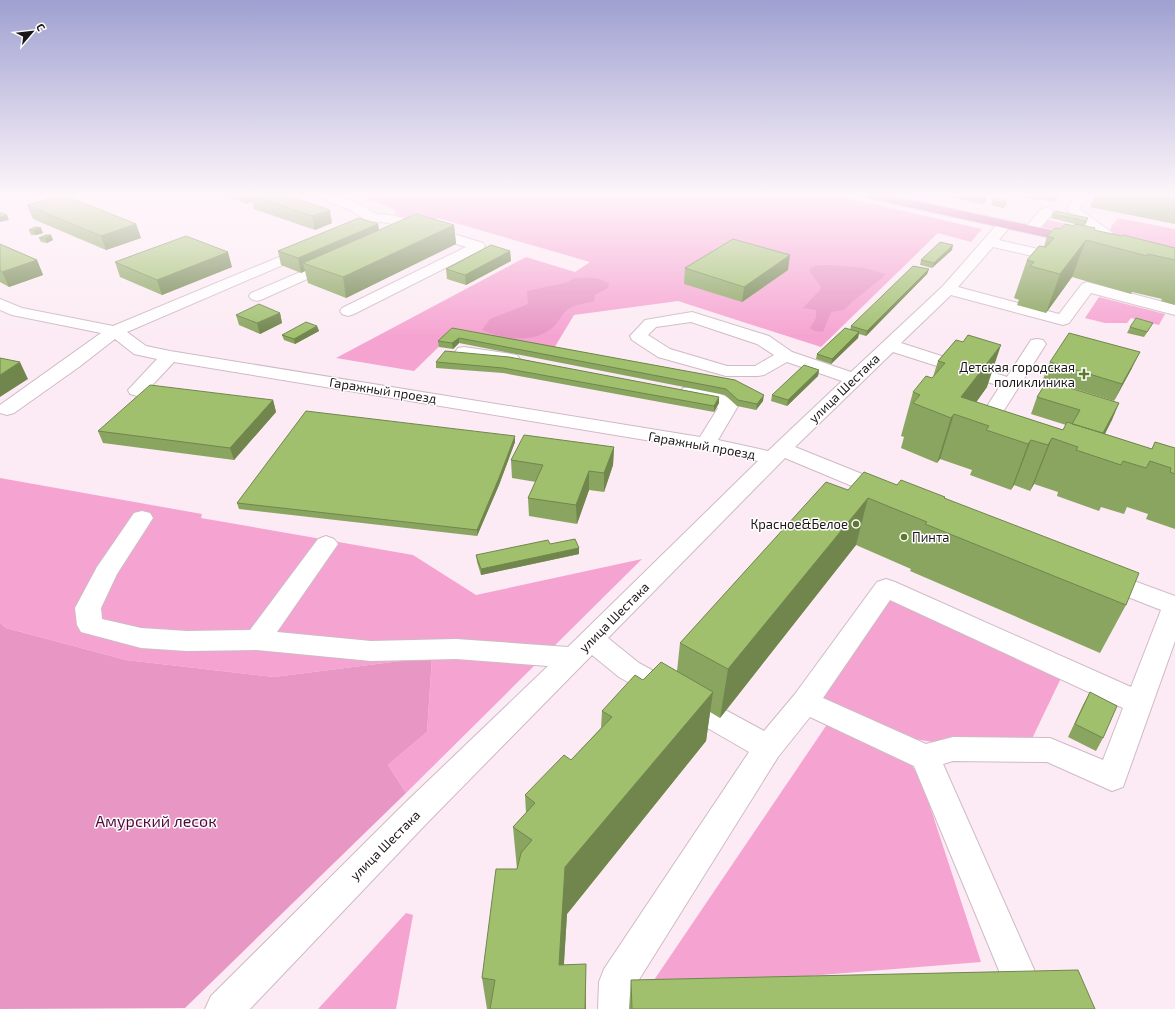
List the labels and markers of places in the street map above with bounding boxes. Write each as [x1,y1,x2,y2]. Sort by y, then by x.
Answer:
place label: Детская городская поликлиника [959,359,1075,390]
marker: Детская городская поликлиника [1078,368,1090,380]
place label: Красное&Белое [750,516,848,532]
marker: Красное&Белое [851,519,861,529]
place label: Пинта [912,529,949,545]
marker: Пинта [899,532,909,542]

